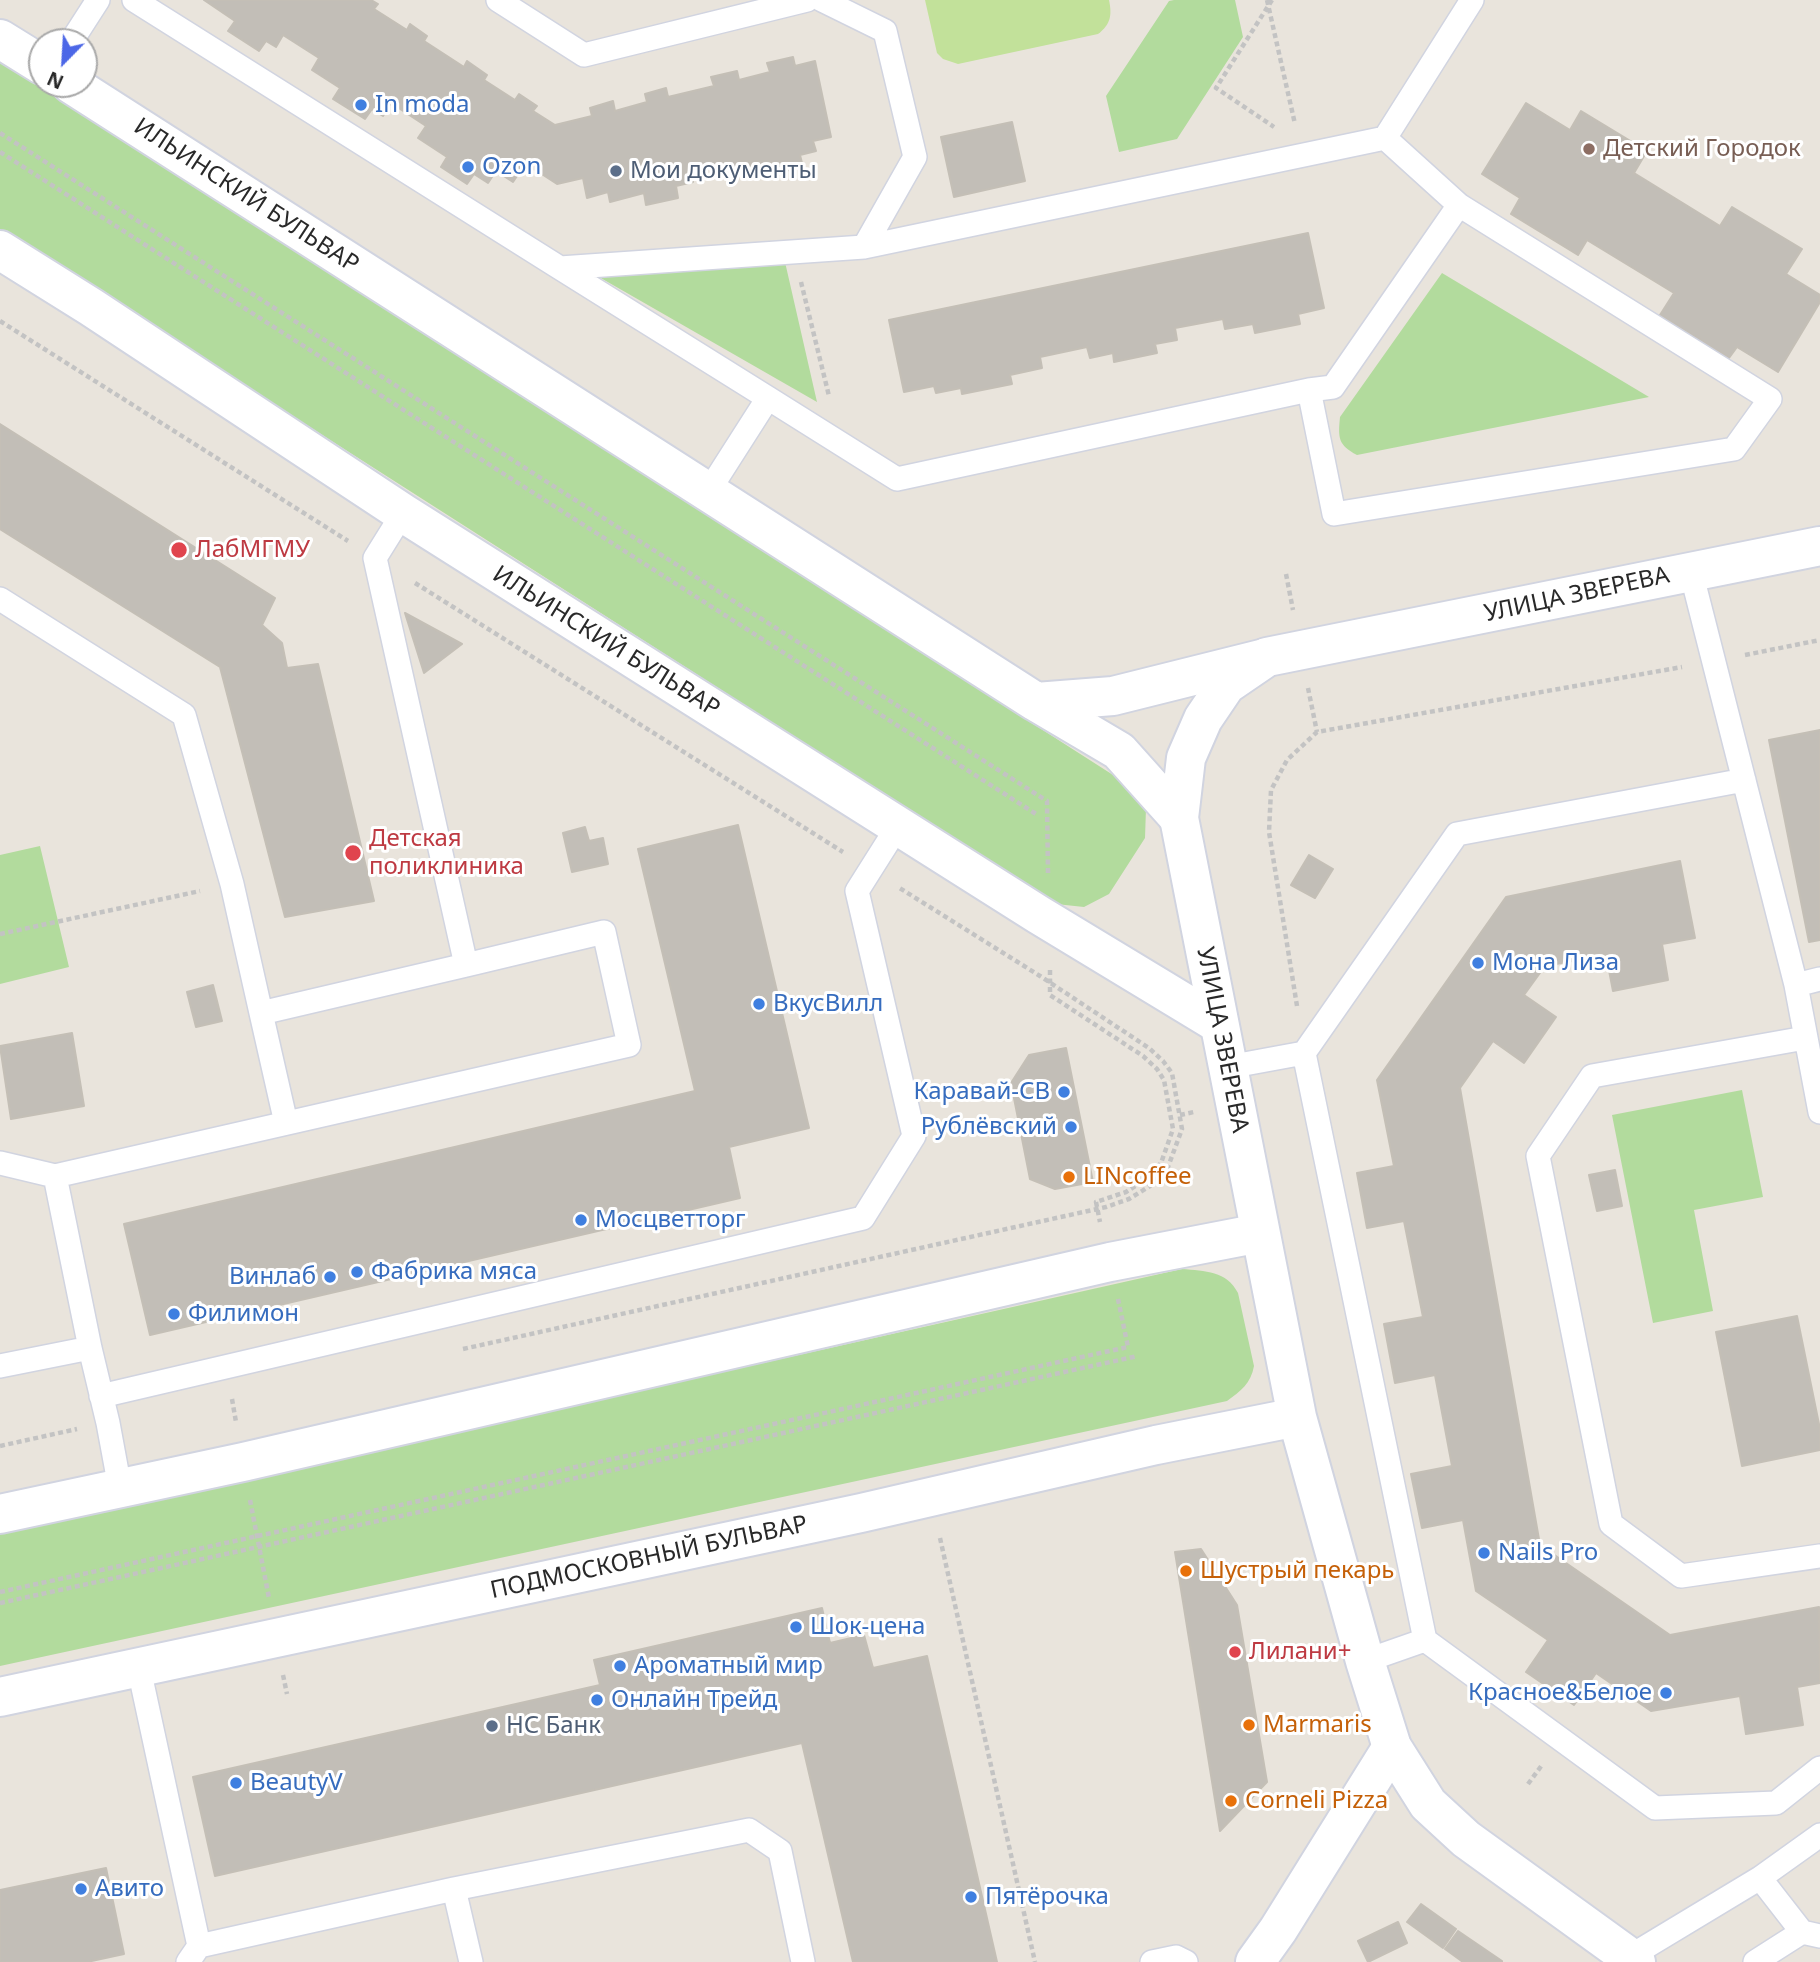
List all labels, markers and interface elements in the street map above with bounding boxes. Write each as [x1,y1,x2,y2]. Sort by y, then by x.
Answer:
north arrow [28,28,98,98]
text: N [43,65,68,95]
place label: In moda [375,91,469,119]
marker: In moda [353,97,369,113]
street label: ИЛЬИНСКИЙ БУЛЬВАР [128,112,364,280]
place label: Детский Городок [1603,135,1801,163]
marker: Детский Городок [1581,141,1597,157]
place label: Ozon [482,153,541,181]
place label: Мои документы [630,157,817,185]
marker: Ozon [460,159,476,175]
marker: Мои документы [608,163,624,179]
place label: ЛабМГМУ [195,536,310,564]
marker: ЛабМГМУ [169,540,189,560]
street label: ИЛЬИНСКИЙ БУЛЬВАР [487,560,725,724]
street label: УЛИЦА ЗВЕРЕВА [1482,561,1672,629]
place label: Детская поликлиника [369,825,524,881]
marker: Детская поликлиника [343,843,363,863]
street label: УЛИЦА ЗВЕРЕВА [1190,945,1254,1135]
place label: Мона Лиза [1492,949,1619,977]
marker: Мона Лиза [1470,955,1486,971]
place label: ВкусВилл [773,990,883,1018]
marker: ВкусВилл [751,996,767,1012]
place label: Каравай-СВ [913,1078,1050,1106]
marker: Каравай-СВ [1056,1084,1072,1100]
place label: Рублёвский [921,1113,1057,1141]
marker: Рублёвский [1063,1119,1079,1135]
place label: LINcoffee [1083,1163,1192,1191]
marker: LINcoffee [1061,1169,1077,1185]
place label: Мосцветторг [595,1206,746,1234]
marker: Мосцветторг [573,1212,589,1228]
place label: Фабрика мяса [371,1258,537,1286]
place label: Винлаб [229,1263,316,1291]
marker: Фабрика мяса [349,1264,365,1280]
marker: Винлаб [322,1269,338,1285]
place label: Филимон [188,1300,299,1328]
marker: Филимон [166,1306,182,1322]
street label: ПОДМОСКОВНЫЙ БУЛЬВАР [488,1510,810,1606]
place label: Nails Pro [1498,1539,1598,1567]
marker: Nails Pro [1476,1545,1492,1561]
place label: Шустрый пекарь [1200,1557,1394,1585]
marker: Шустрый пекарь [1178,1563,1194,1579]
place label: Шок-цена [810,1613,925,1641]
marker: Шок-цена [788,1619,804,1635]
place label: Лилани+ [1249,1638,1351,1666]
marker: Лилани+ [1227,1644,1243,1660]
place label: Ароматный мир [634,1652,823,1680]
marker: Ароматный мир [612,1658,628,1674]
place label: Красное&Белое [1468,1679,1652,1707]
marker: Красное&Белое [1658,1685,1674,1701]
place label: Онлайн Трейд [611,1686,777,1714]
marker: Онлайн Трейд [589,1692,605,1708]
place label: Marmaris [1263,1711,1372,1739]
place label: НС Банк [506,1712,601,1740]
marker: Marmaris [1241,1717,1257,1733]
marker: НС Банк [484,1718,500,1734]
place label: BeautyV [250,1769,343,1797]
marker: BeautyV [228,1775,244,1791]
place label: Corneli Pizza [1245,1787,1388,1815]
marker: Corneli Pizza [1223,1793,1239,1809]
place label: Авито [95,1875,164,1903]
marker: Авито [73,1881,89,1897]
place label: Пятёрочка [985,1883,1109,1911]
marker: Пятёрочка [963,1889,979,1905]

